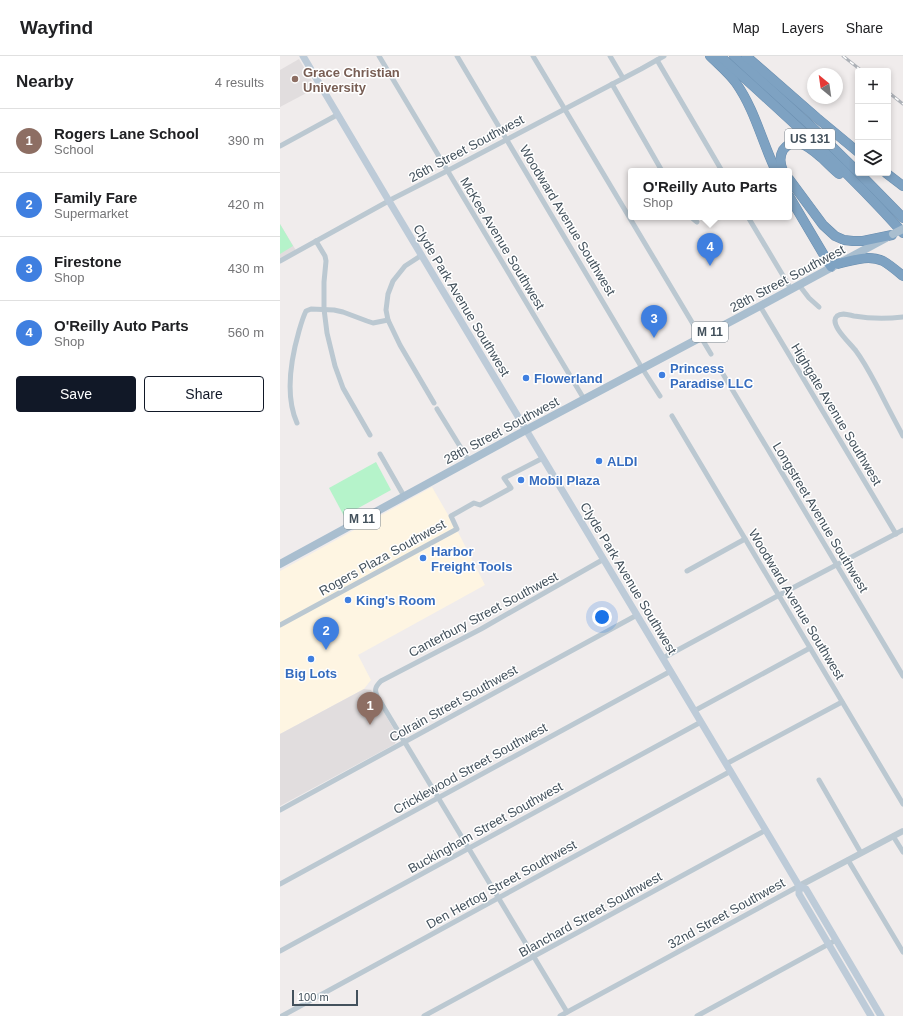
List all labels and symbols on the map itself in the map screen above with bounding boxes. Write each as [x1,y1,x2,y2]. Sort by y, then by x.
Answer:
place label: Grace Christian University [303,65,400,95]
north arrow [807,68,843,104]
marker: Grace Christian University [290,74,300,84]
street label: 26th Street Southwest [406,112,527,185]
road number: US 131 [785,129,835,149]
street label: Woodward Avenue Southwest [517,142,619,299]
street label: McKee Avenue Southwest [457,174,548,312]
street label: Clyde Park Avenue Southwest [410,222,513,379]
pin: 4 [697,233,723,266]
street label: 28th Street Southwest [727,242,848,315]
pin: 3 [641,305,667,338]
road number: M 11 [692,322,728,342]
street label: Highgate Avenue Southwest [788,340,885,488]
place label: Princess Paradise LLC [670,361,754,391]
marker: Princess Paradise LLC [657,370,667,380]
place label: Flowerland [534,371,603,386]
marker: Flowerland [521,373,531,383]
street label: 28th Street Southwest [441,394,562,467]
street label: Longstreet Avenue Southwest [770,439,872,595]
place label: ALDI [607,454,637,469]
marker: ALDI [594,456,604,466]
place label: Mobil Plaza [529,473,601,488]
marker: Mobil Plaza [516,475,526,485]
street label: Clyde Park Avenue Southwest [577,500,680,657]
road number: M 11 [344,509,380,529]
street label: Rogers Plaza Southwest [316,516,448,599]
street label: Woodward Avenue Southwest [746,526,848,683]
place label: Harbor Freight Tools [431,544,512,574]
marker: Harbor Freight Tools [418,553,428,563]
street label: Canterbury Street Southwest [406,568,561,660]
place label: King's Room [356,593,436,608]
marker: King's Room [343,595,353,605]
your location [592,607,612,627]
pin: 2 [313,617,339,650]
marker: Big Lots [306,654,316,664]
street label: Colrain Street Southwest [387,662,520,745]
place label: Big Lots [285,666,337,681]
pin: 1 [357,692,383,725]
street label: Cricklewood Street Southwest [391,720,550,817]
street label: Buckingham Street Southwest [405,778,565,876]
street label: Den Hertog Street Southwest [424,837,579,932]
street label: Blanchard Street Southwest [516,869,665,960]
street label: 32nd Street Southwest [665,875,788,952]
scale bar [292,988,358,1007]

